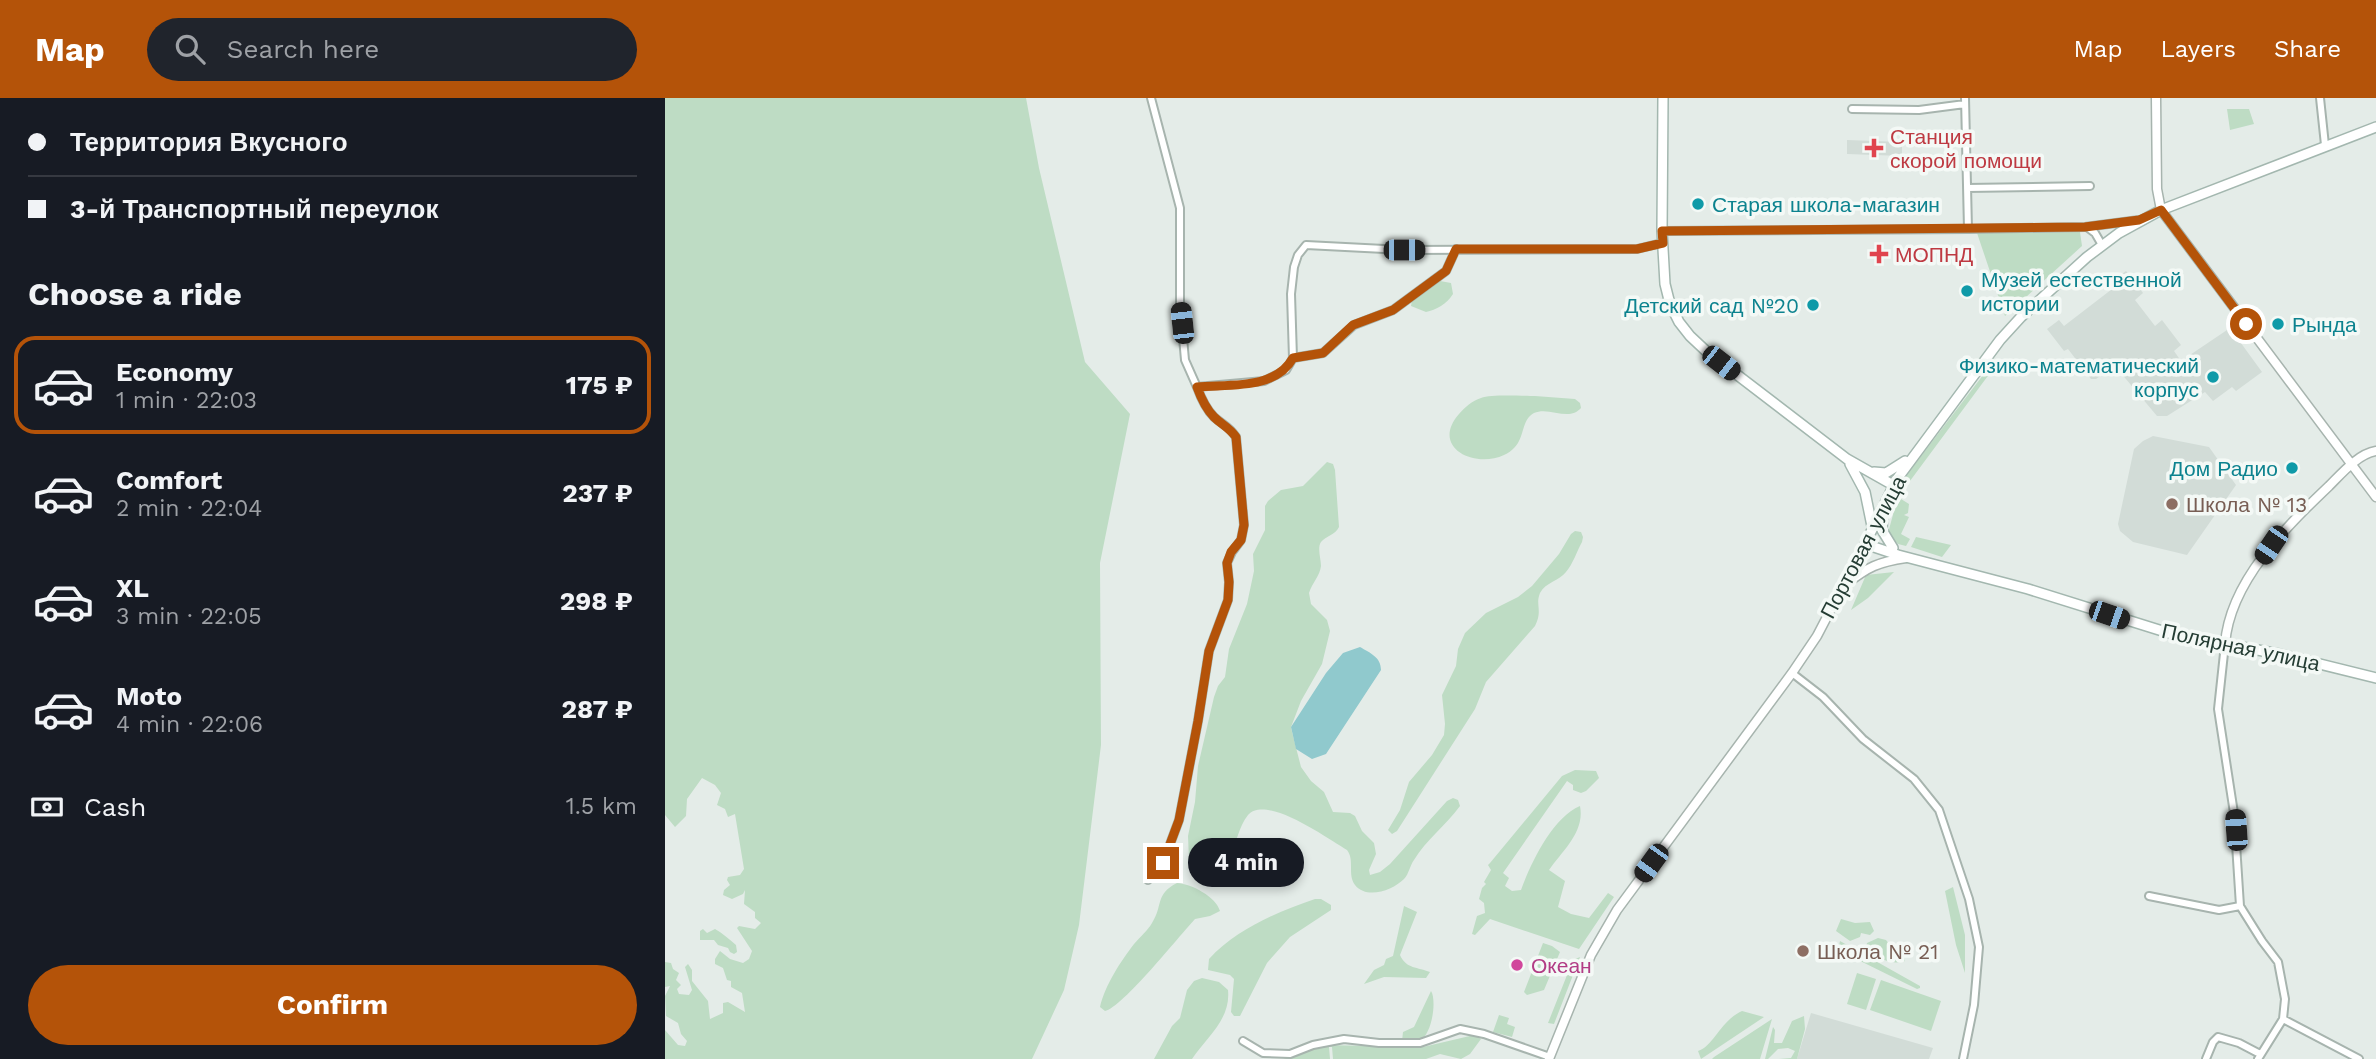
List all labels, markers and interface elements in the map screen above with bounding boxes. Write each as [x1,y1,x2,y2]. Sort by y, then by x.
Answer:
search box [147,18,637,81]
text: Map [35,30,105,69]
icon: search [171,30,209,68]
text: Search here [227,34,379,64]
text: Map [2074,35,2122,63]
text: Layers [2160,35,2236,63]
text: Share [2274,35,2341,63]
place label: Станция скорой помощи [1890,124,2042,173]
text: Территория Вкусного [70,127,348,157]
marker: Станция скорой помощи [1864,138,1884,158]
place label: Старая школа-магазин [1712,192,1940,217]
text: 3-й Транспортный переулок [70,194,439,224]
marker: Старая школа-магазин [1690,196,1706,212]
car [1384,240,1426,261]
place label: МОПНД [1895,242,1973,267]
marker: МОПНД [1869,244,1889,264]
place label: Музей естественной истории [1981,267,2182,316]
text: Choose a ride [28,275,242,313]
marker: Музей естественной истории [1959,283,1975,299]
place label: Детский сад №20 [1624,293,1799,318]
marker: Детский сад №20 [1805,297,1821,313]
car [1170,301,1195,345]
route start [2230,308,2262,340]
place label: Рында [2292,312,2357,337]
marker: Рында [2270,316,2286,332]
car [1698,342,1745,384]
place label: Физико-математический корпус [1959,353,2199,402]
icon: car [32,354,95,417]
text: Economy [116,357,233,387]
marker: Физико-математический корпус [2205,369,2221,385]
text: 175 ₽ [566,370,633,400]
text: 1 min · 22:03 [116,387,257,414]
place label: Дом Радио [2170,456,2278,481]
marker: Дом Радио [2284,460,2300,476]
icon: car [32,462,95,525]
text: Comfort [116,465,222,495]
street label: Портовая улица [1815,471,1911,623]
text: 237 ₽ [562,478,633,508]
place label: Школа № 13 [2186,492,2307,517]
text: 2 min · 22:04 [116,495,262,522]
marker: Школа № 13 [2164,496,2180,512]
car [2251,522,2292,568]
icon: car [32,570,95,633]
text: XL [116,573,149,603]
text: 298 ₽ [560,586,633,616]
car [2086,598,2133,632]
text: 3 min · 22:05 [116,603,262,630]
street label: Полярная улица [2160,618,2323,676]
icon: car [32,678,95,741]
text: Moto [116,681,182,711]
text: 287 ₽ [562,694,633,724]
text: 4 min · 22:06 [116,711,263,738]
icon: cash [28,788,66,826]
text: Cash [84,792,146,822]
text: 1.5 km [566,793,637,820]
car [2225,808,2248,852]
callout: 4 min [1187,838,1303,888]
car [1631,840,1672,886]
route end [1147,847,1179,879]
text: 4 min [1214,849,1278,876]
place label: Школа № 21 [1817,939,1939,964]
marker: Школа № 21 [1795,943,1811,959]
place label: Океан [1531,953,1592,978]
marker: Океан [1509,957,1525,973]
button: Confirm [28,965,637,1045]

